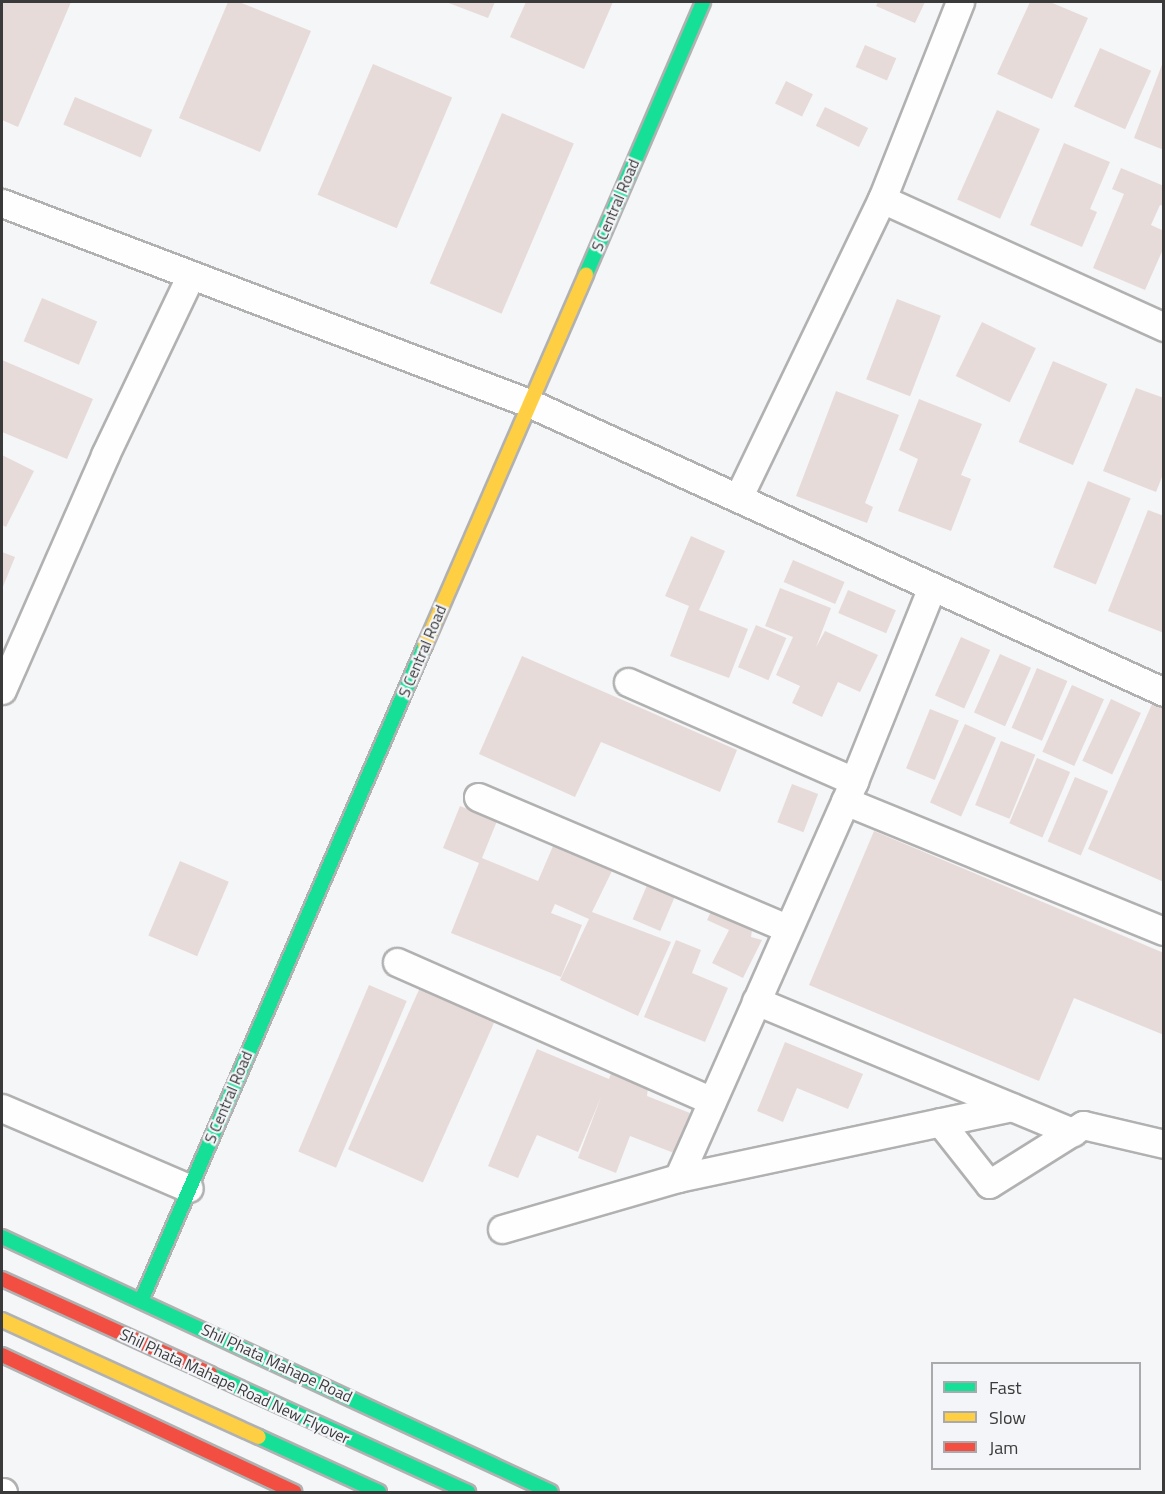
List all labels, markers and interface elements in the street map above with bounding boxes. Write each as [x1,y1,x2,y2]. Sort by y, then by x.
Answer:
street label: S Central Road [587,156,643,254]
street label: S Central Road [394,602,450,700]
street label: S Central Road [200,1048,256,1146]
street label: Shil Phata Mahape Road [199,1320,355,1406]
street label: Shil Phata Mahape Road New Flyover [117,1324,353,1448]
legend [931,1362,1141,1470]
text: Fast [989,1374,1022,1401]
text: Slow [989,1404,1026,1431]
text: Jam [989,1434,1018,1461]

